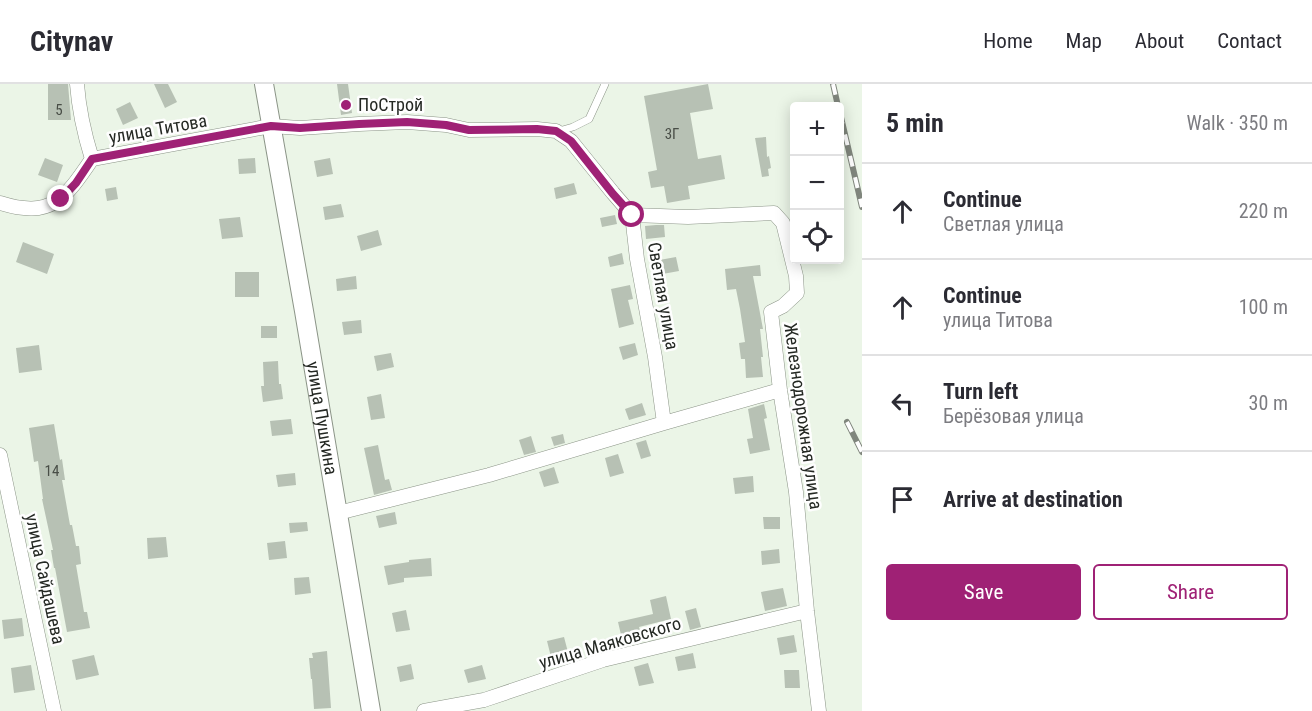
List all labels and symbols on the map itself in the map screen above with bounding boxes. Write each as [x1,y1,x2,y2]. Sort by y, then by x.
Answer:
place label: ПоСтрой [358,94,423,115]
marker: ПоСтрой [339,98,353,112]
house number: 5 [55,101,63,119]
street label: улица Титова [107,110,208,147]
house number: 3Г [665,125,679,143]
route end [47,185,73,211]
route start [618,201,644,227]
street label: Светлая улица [644,241,683,351]
street label: Железнодорожная улица [780,321,827,511]
street label: улица Пушкина [303,360,342,476]
house number: 14 [45,462,59,480]
street label: улица Сайдашева [21,512,70,646]
street label: улица Маяковского [537,612,683,673]

